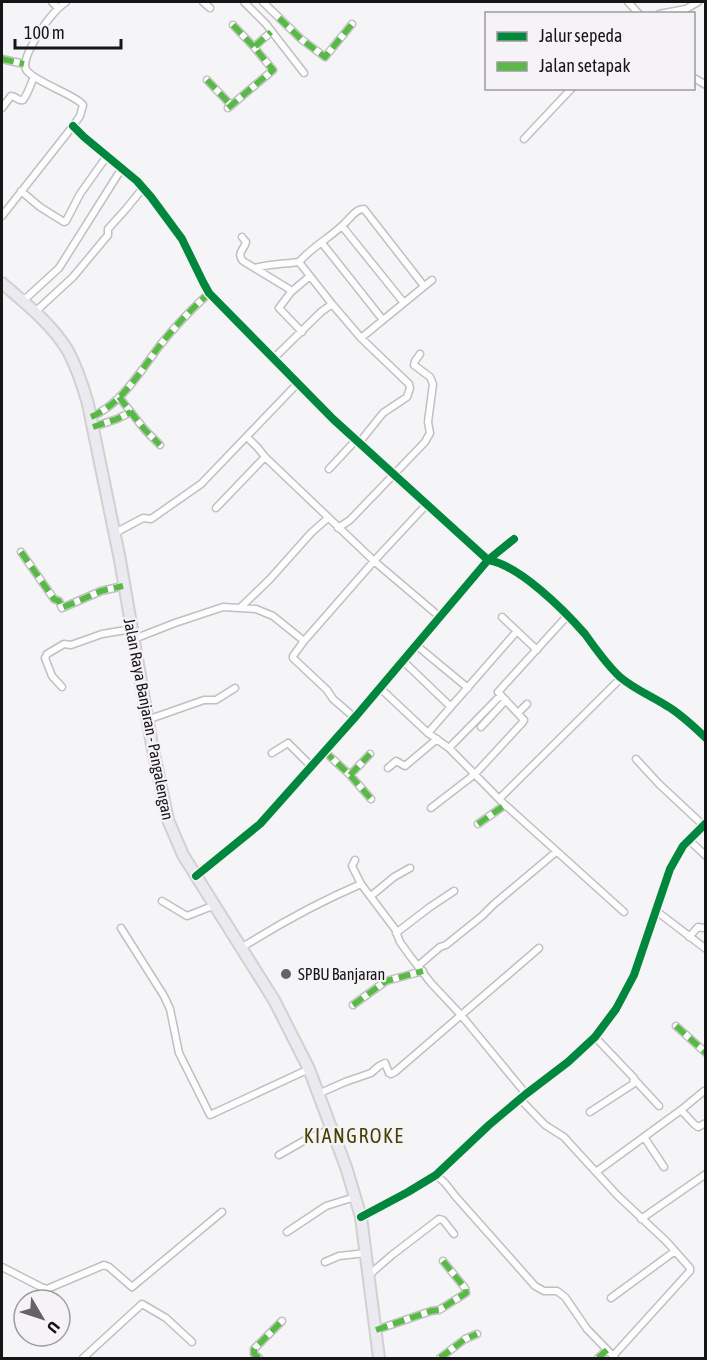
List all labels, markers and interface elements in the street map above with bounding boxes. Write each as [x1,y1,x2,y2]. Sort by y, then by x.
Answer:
scale bar [15,12,122,50]
legend [485,12,695,90]
text: 100 m [24,22,65,43]
text: Jalur sepeda [539,25,622,46]
text: Jalan setapak [539,55,630,76]
street label: Jalan Raya Banjaran - Pangalengan [120,617,177,822]
place label: SPBU Banjaran [298,965,385,984]
marker: SPBU Banjaran [279,967,293,981]
district label: KIANGROKE [304,1124,404,1147]
north arrow [12,1288,72,1348]
text: U [44,1318,64,1337]

